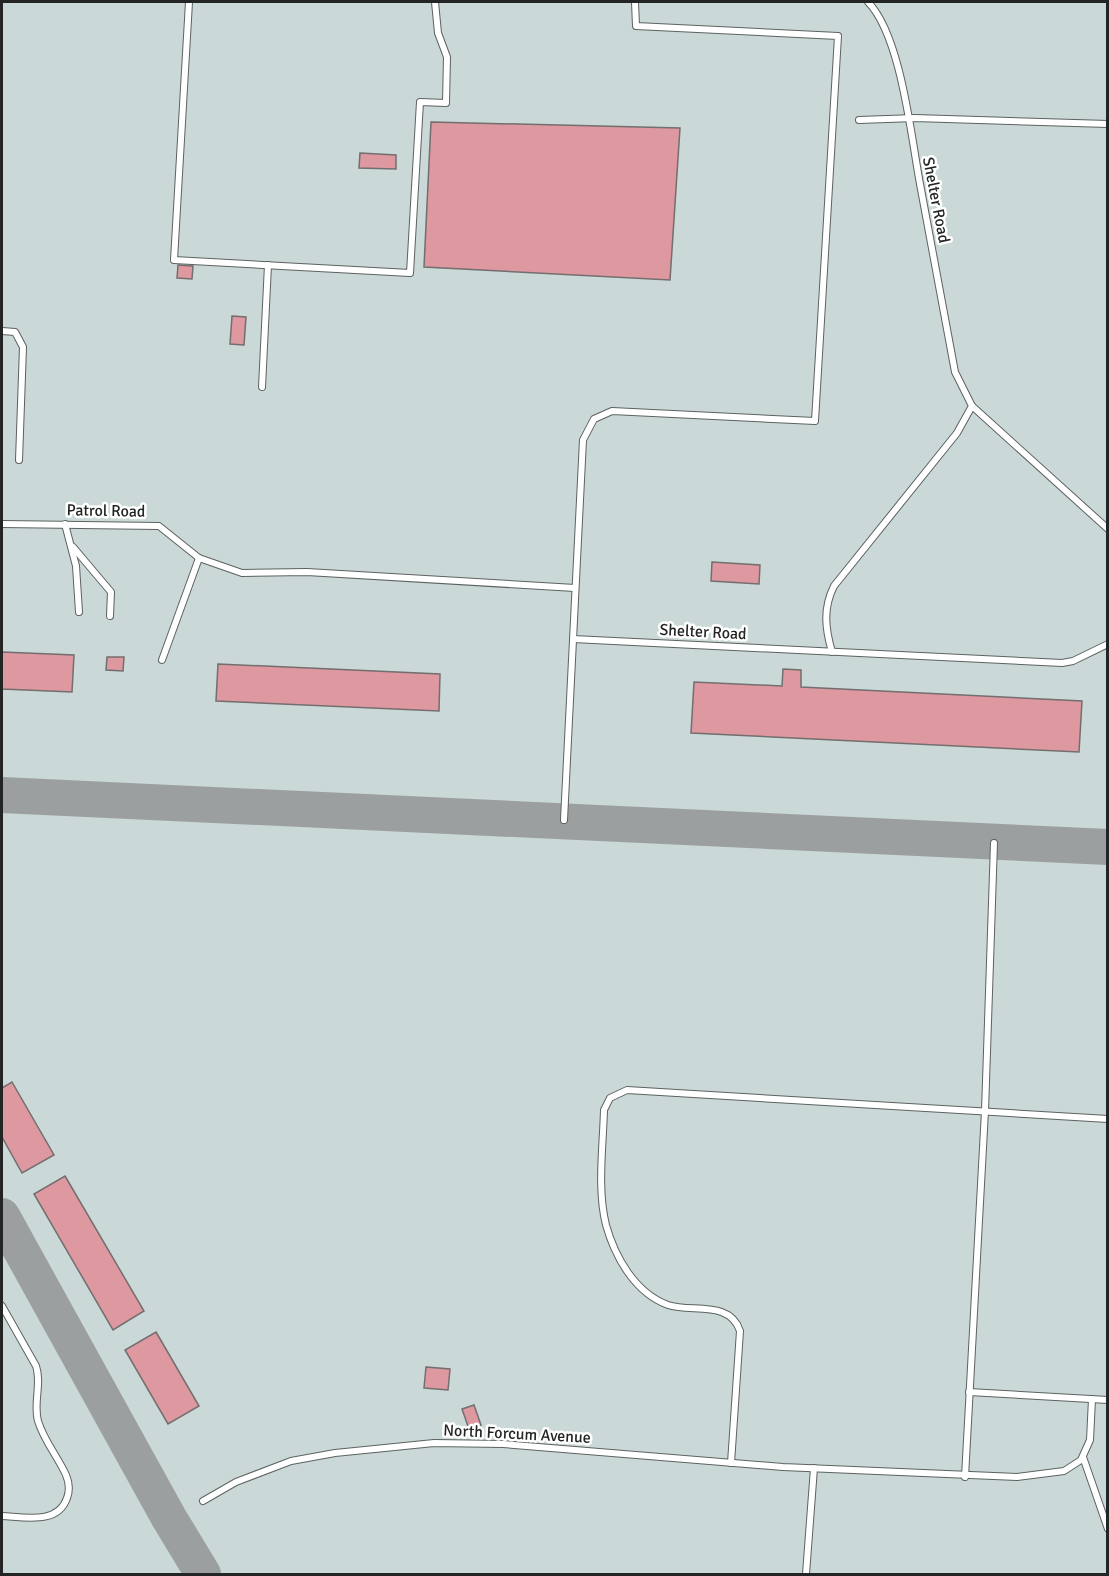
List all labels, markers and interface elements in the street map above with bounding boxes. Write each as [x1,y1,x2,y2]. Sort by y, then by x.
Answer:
street label: Shelter Road [918,155,954,245]
street label: Patrol Road [67,500,145,522]
street label: Shelter Road [659,620,747,644]
street label: North Forcum Avenue [443,1420,591,1448]

